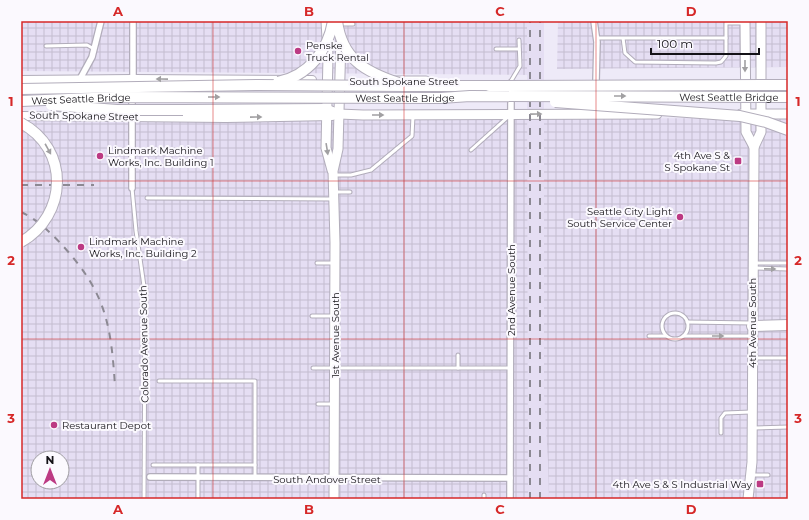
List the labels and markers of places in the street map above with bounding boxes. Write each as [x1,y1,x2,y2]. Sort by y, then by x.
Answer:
place label: Penske Truck Rental [306,39,369,64]
marker: Penske Truck Rental [293,46,303,56]
place label: Lindmark Machine Works, Inc. Building 1 [108,144,214,169]
place label: 4th Ave S & S Spokane St [665,149,730,174]
marker: Lindmark Machine Works, Inc. Building 1 [95,151,105,161]
marker: 4th Ave S & S Spokane St [733,156,743,166]
place label: Seattle City Light South Service Center [567,205,672,230]
marker: Seattle City Light South Service Center [675,212,685,222]
place label: Lindmark Machine Works, Inc. Building 2 [89,235,197,260]
marker: Lindmark Machine Works, Inc. Building 2 [76,242,86,252]
place label: Restaurant Depot [62,419,151,432]
marker: Restaurant Depot [49,420,59,430]
place label: 4th Ave S & S Industrial Way [613,478,753,491]
marker: 4th Ave S & S Industrial Way [755,479,765,489]

